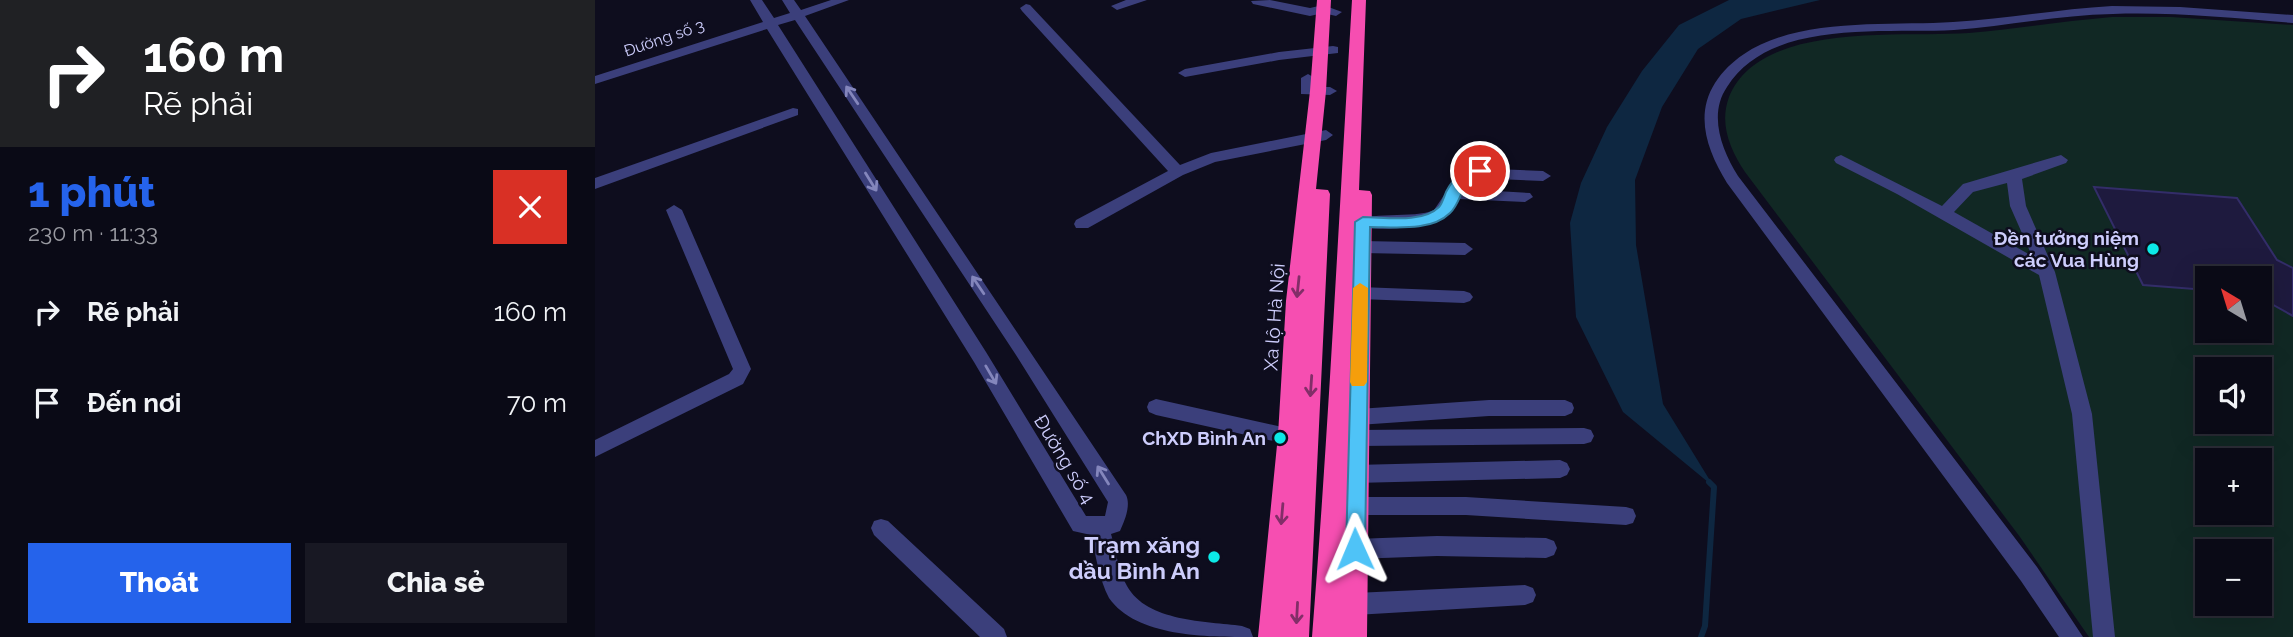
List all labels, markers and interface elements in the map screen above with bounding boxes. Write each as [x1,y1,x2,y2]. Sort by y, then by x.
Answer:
street label: Đường số 3 [621,15,707,61]
text: 160 m [143,26,284,83]
icon: right [28,28,119,119]
text: Rẽ phải [143,85,253,122]
one-way arrow [845,86,859,106]
pin [1450,141,1510,201]
icon: arrive [1461,152,1499,190]
text: 1 phút [28,168,155,217]
button: close [493,170,567,244]
one-way arrow [864,172,879,191]
text: 230 m · 11:33 [28,219,158,246]
place label: Đền tưởng niệm các Vua Hùng [1994,227,2139,271]
marker: Đền tưởng niệm các Vua Hùng [2145,241,2161,257]
street label: Xa lộ Hà Nội [1259,263,1289,371]
north arrow [2195,266,2271,343]
map controls [2195,266,2272,616]
one-way arrow [971,275,985,295]
one-way arrow [1291,276,1304,298]
icon: right [28,293,66,331]
text: Rẽ phải [87,297,179,327]
text: 160 m [494,297,567,327]
button: sound [2195,357,2272,434]
one-way arrow [984,365,998,385]
one-way arrow [1304,374,1317,397]
icon: arrive [28,384,66,422]
text: Đến nơi [87,388,181,418]
text: 70 m [507,388,567,418]
street label: Đường số 4 [1030,411,1100,507]
place label: ChXD Bình An [1142,427,1266,449]
marker: ChXD Bình An [1272,430,1288,446]
button: + [2195,448,2272,525]
one-way arrow [1095,466,1110,485]
one-way arrow [1275,502,1288,525]
position arrow [1318,512,1392,586]
place label: Trạm xăng dầu Bình An [1069,531,1200,584]
button: − [2195,539,2272,616]
button: Thoát [28,543,291,623]
button: Chia sẻ [305,543,567,623]
marker: Trạm xăng dầu Bình An [1206,549,1222,565]
one-way arrow [1290,601,1303,624]

